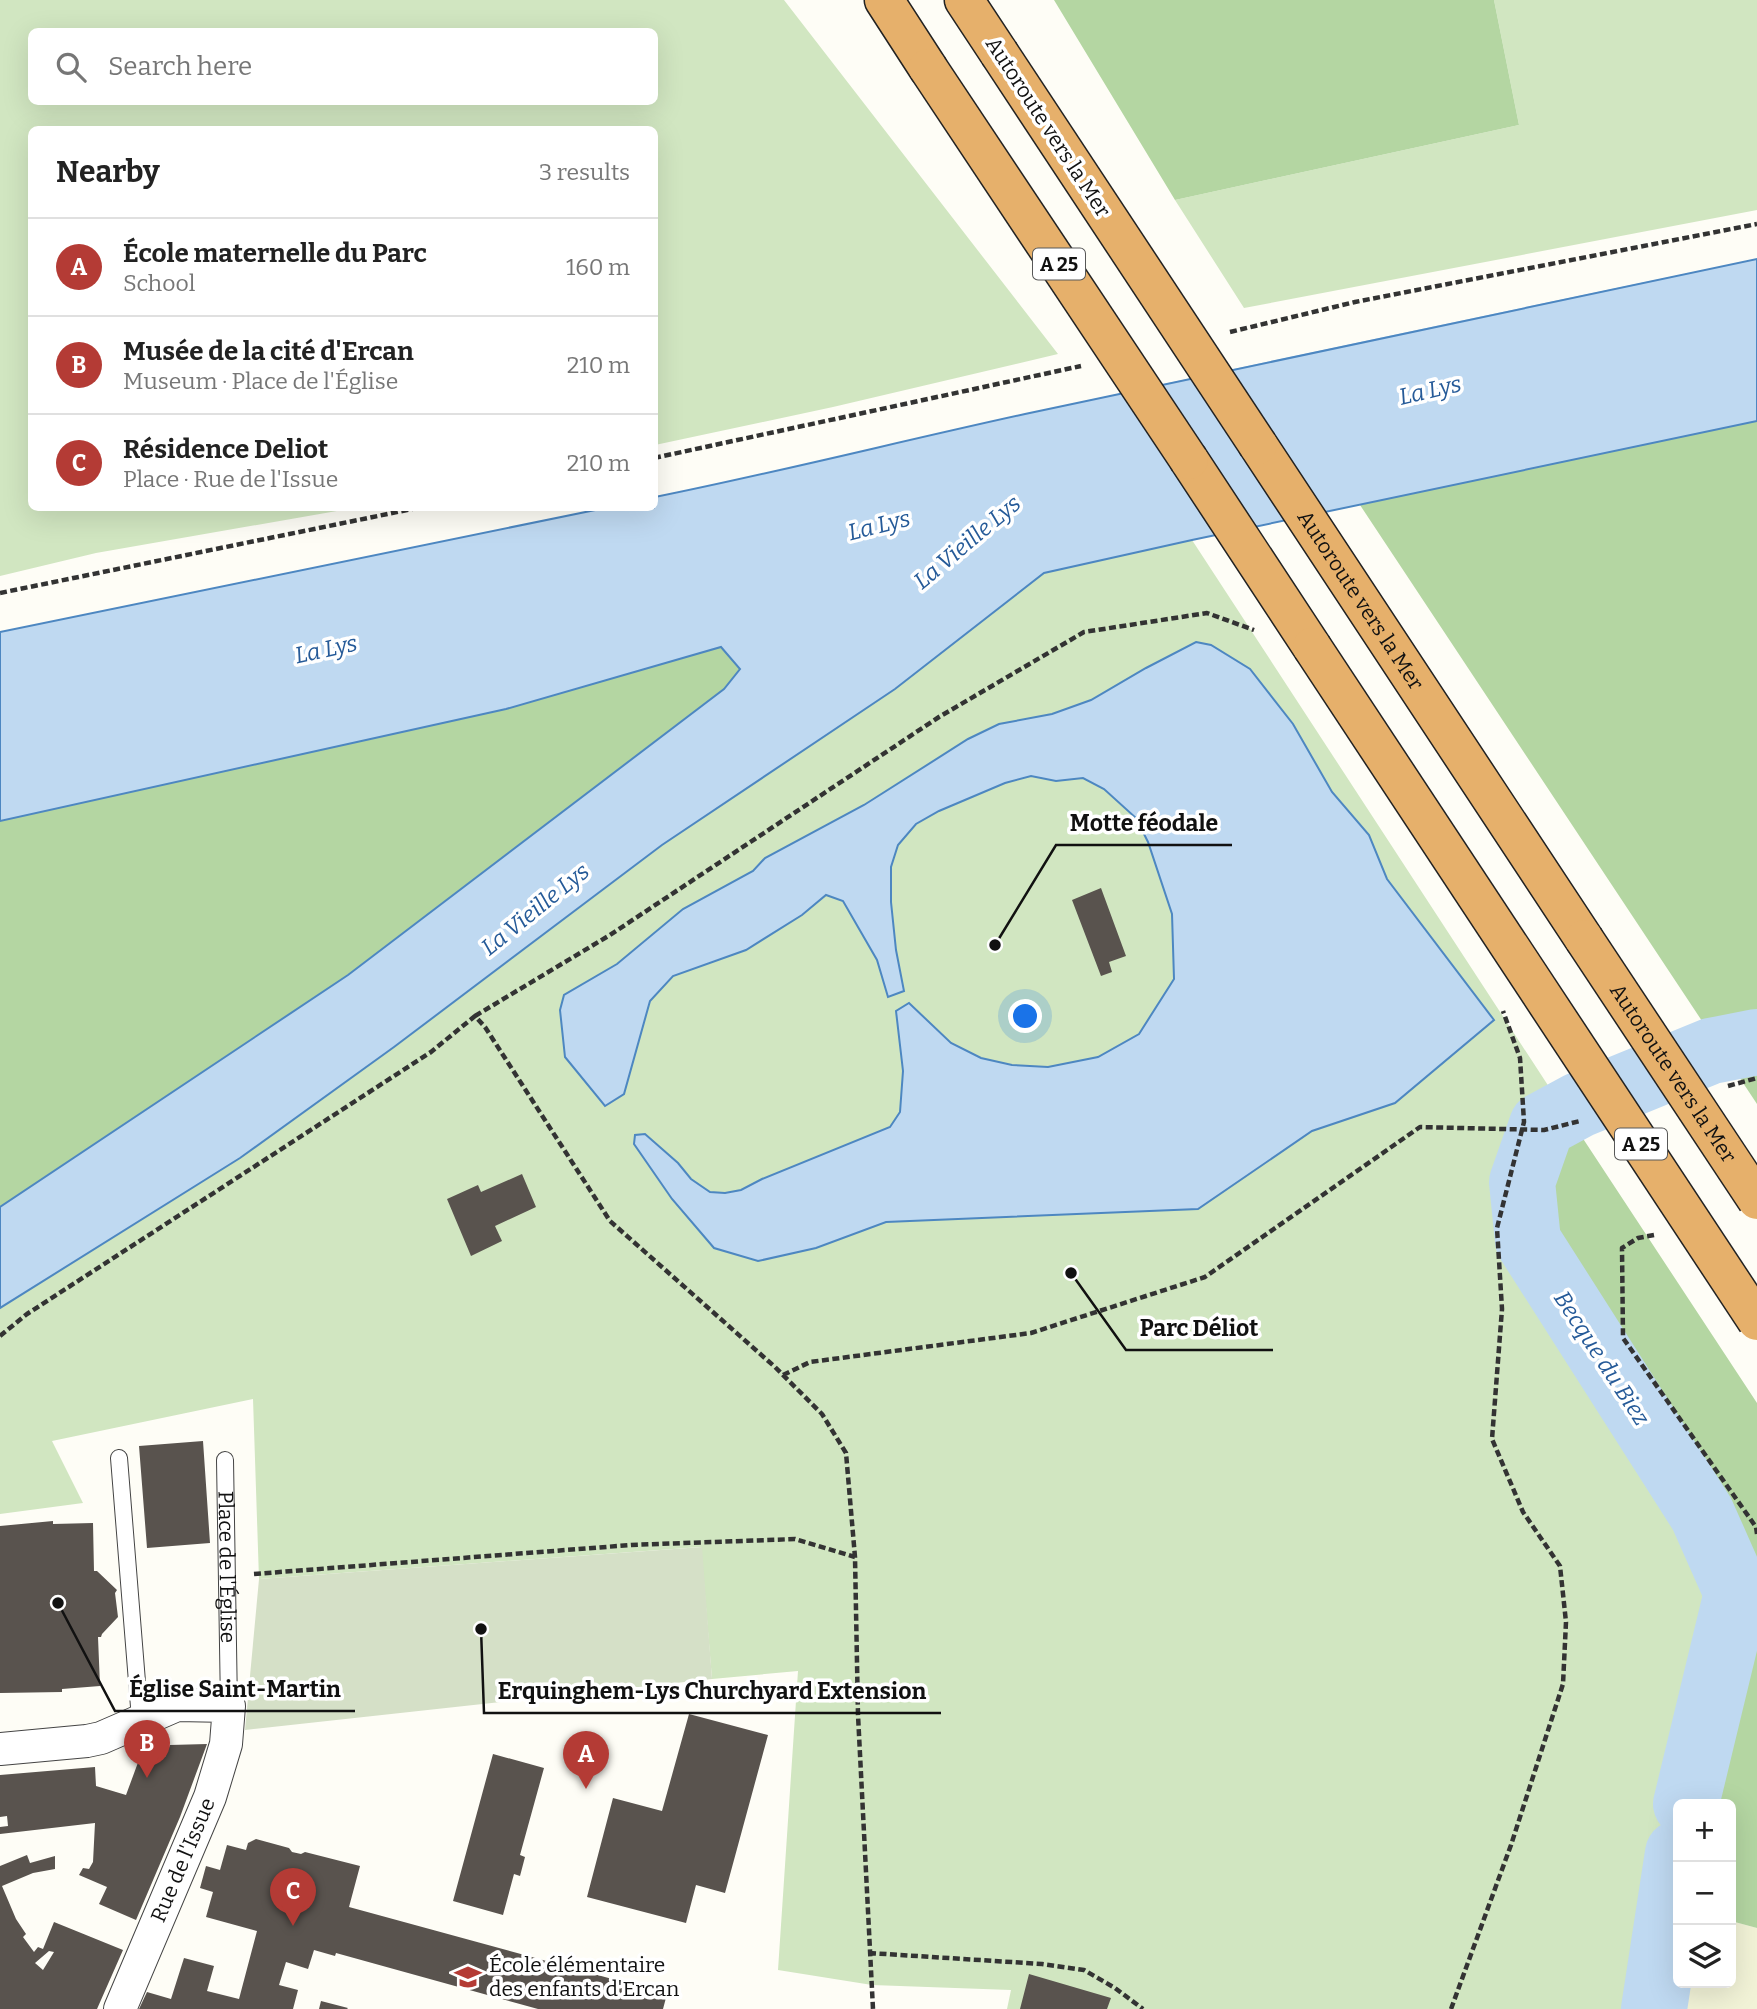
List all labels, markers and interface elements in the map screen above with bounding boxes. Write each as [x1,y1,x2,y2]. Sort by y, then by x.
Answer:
search box [28,28,658,105]
street label: Autoroute vers la Mer [980,32,1116,222]
icon: search [52,48,90,86]
text: Search here [108,51,252,82]
text: Nearby [56,154,160,190]
text: 3 results [539,158,630,186]
text: École maternelle du Parc [123,238,427,269]
road number: A 25 [1033,248,1085,280]
text: A [71,253,87,281]
text: 160 m [566,253,630,281]
text: School [123,269,195,297]
text: Musée de la cité d'Ercan [123,336,414,367]
text: B [72,351,86,379]
text: 210 m [567,351,630,379]
text: Museum · Place de l'Église [123,367,398,395]
water label: La Lys [1396,369,1464,411]
text: Résidence Deliot [123,434,328,465]
text: C [72,449,86,477]
text: 210 m [567,449,630,477]
text: Place · Rue de l'Issue [123,465,338,493]
water label: La Vieille Lys [908,489,1026,595]
water label: La Lys [845,504,913,546]
street label: Autoroute vers la Mer [1292,506,1429,695]
water label: La Lys [292,629,360,669]
callout: Motte féodale [1056,801,1232,845]
text: Motte féodale [1070,809,1218,837]
water label: La Vieille Lys [475,857,595,961]
street label: Autoroute vers la Mer [1604,979,1742,1168]
your location [1008,999,1042,1033]
road number: A 25 [1615,1128,1667,1160]
water label: Becque du Biez [1548,1286,1656,1431]
callout: Parc Déliot [1126,1306,1273,1350]
text: Parc Déliot [1140,1314,1258,1342]
street label: Place de l'Église [213,1491,241,1643]
callout: Église Saint-Martin [115,1667,355,1711]
callout: Erquinghem-Lys Churchyard Extension [484,1669,941,1713]
text: Église Saint-Martin [129,1673,341,1703]
text: Erquinghem-Lys Churchyard Extension [498,1677,926,1705]
pin: B [124,1720,170,1778]
pin: A [563,1731,609,1789]
street label: Rue de l'Issue [145,1794,221,1926]
map controls [1673,1799,1736,1988]
button: + [1673,1799,1736,1862]
button: − [1673,1862,1736,1925]
pin: C [270,1868,316,1926]
button: layers [1673,1925,1736,1988]
place label: École élémentaire des enfants d'Ercan [489,1952,679,2002]
school or university icon: École élémentaire des enfants d'Ercan [453,1962,483,1992]

